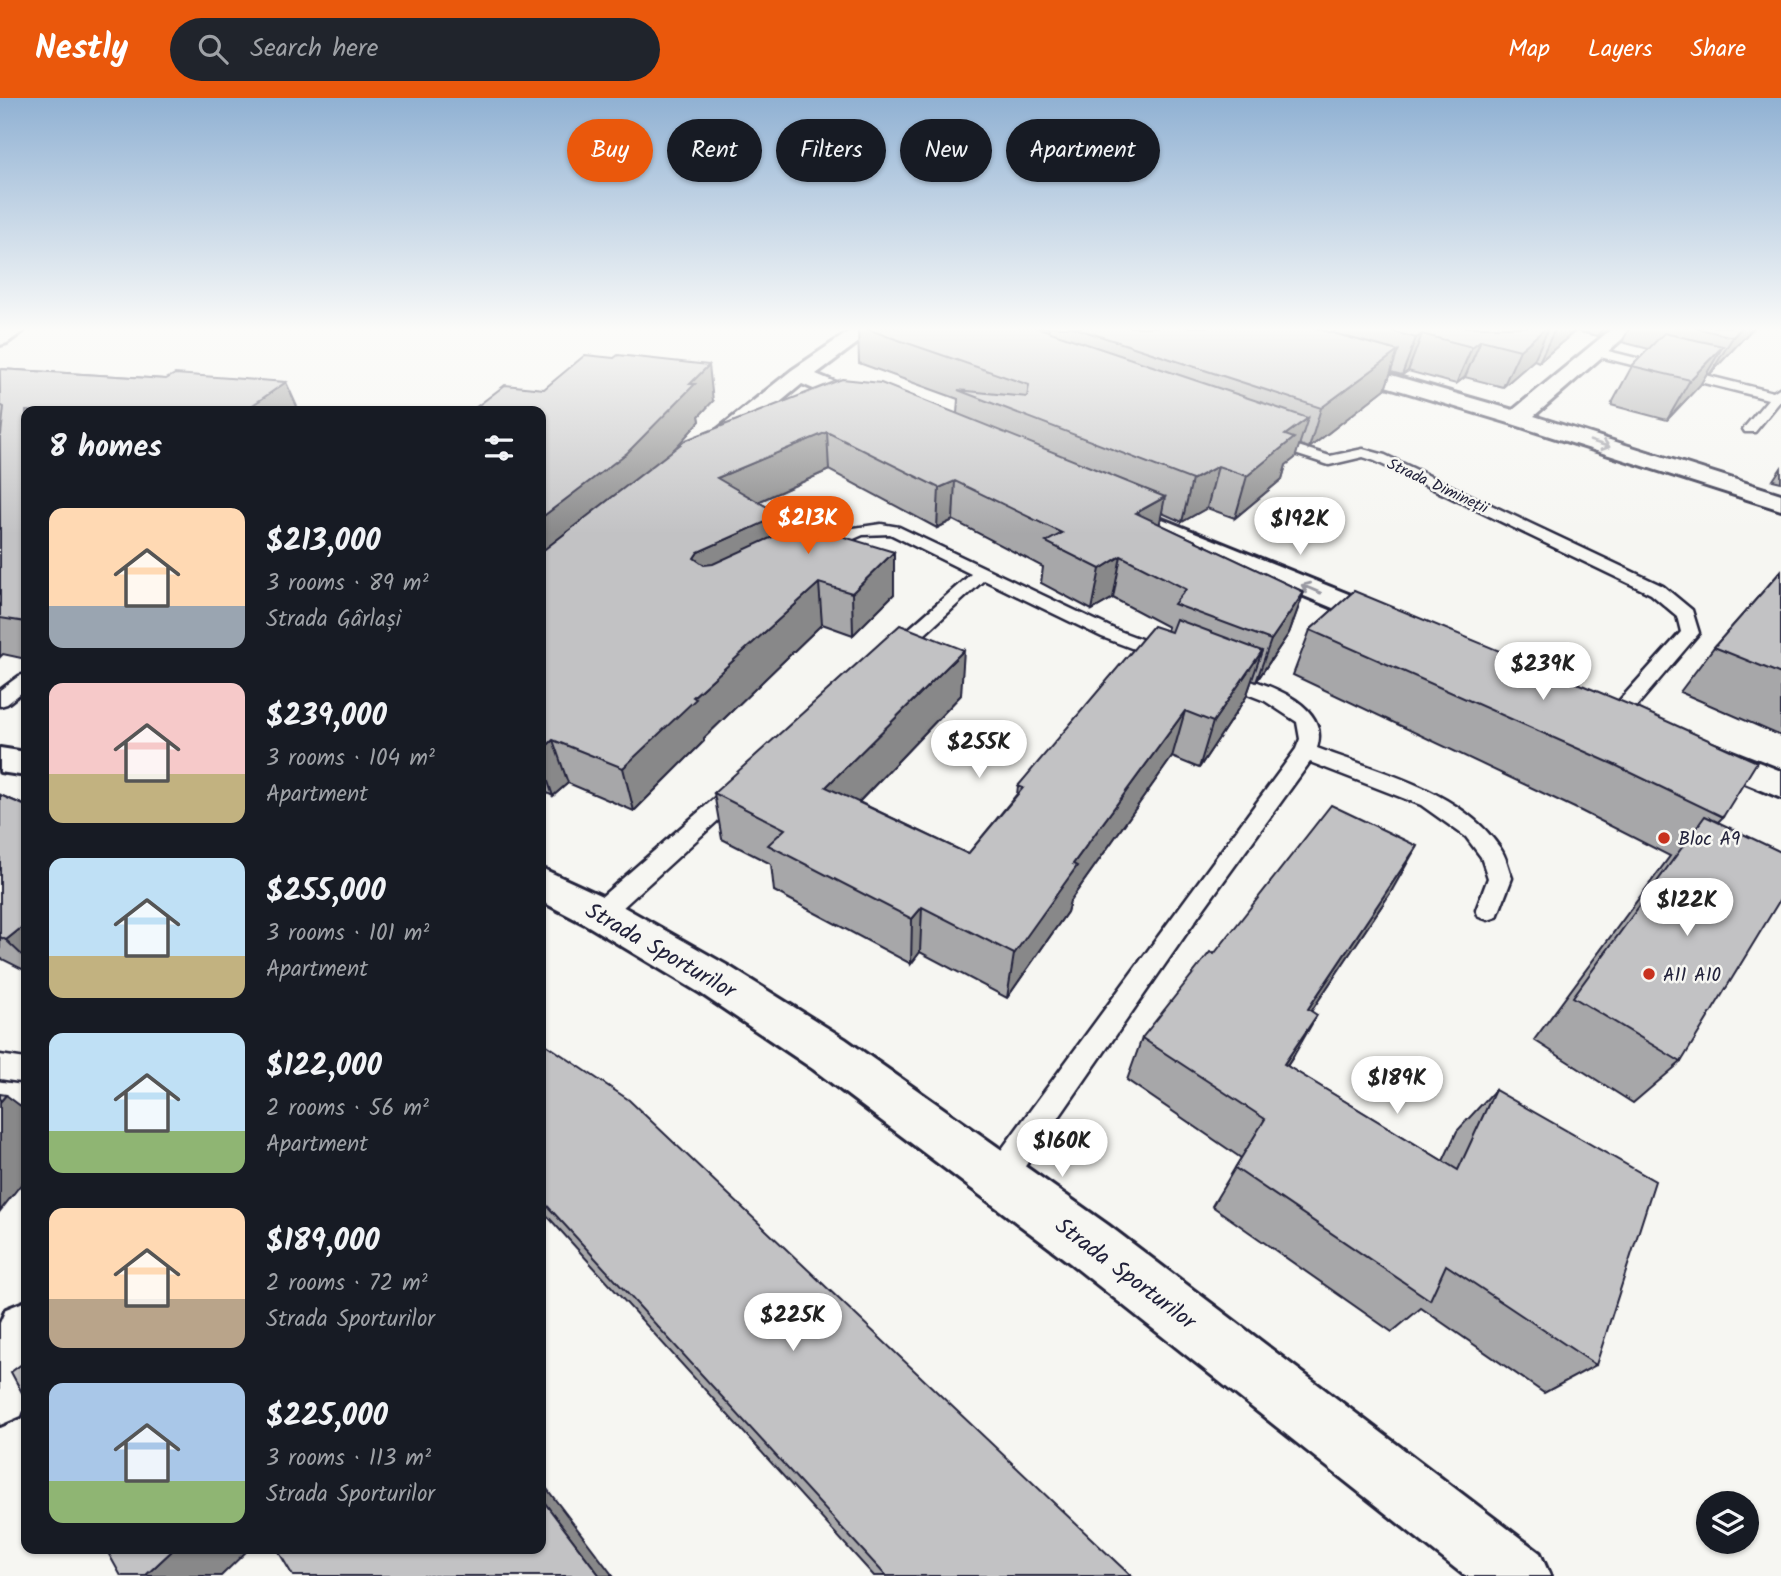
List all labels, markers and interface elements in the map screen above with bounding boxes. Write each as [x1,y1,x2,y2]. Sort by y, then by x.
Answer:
search box [170,18,660,81]
text: Nestly [35,23,128,76]
text: Search here [250,28,378,70]
icon: search [194,30,232,68]
text: Map [1508,30,1550,69]
text: Layers [1588,30,1652,69]
text: Share [1690,30,1746,69]
chip: Buy [567,119,653,182]
chip: Rent [667,119,762,182]
chip: Filters [776,119,886,182]
chip: New [900,119,992,182]
chip: Apartment [1006,119,1160,182]
text: 8 homes [49,424,162,472]
icon: filters [480,429,518,467]
one-way arrow [1589,439,1611,452]
street label: Strada Dimineții [1383,452,1493,521]
pin: $213K [759,496,857,556]
pin: $192K [1251,498,1349,557]
text: $213K [778,501,838,537]
text: $192K [1270,502,1330,538]
text: $213,000 [266,518,381,566]
icon: home [105,536,189,620]
text: 3 rooms · 89 m² [266,566,429,602]
one-way arrow [1301,582,1322,595]
text: Strada Gârlași [266,602,401,638]
pin: $239K [1494,642,1592,702]
text: $239K [1510,647,1576,683]
text: $239,000 [266,693,387,741]
icon: home [105,711,189,795]
pin: $255K [930,720,1028,780]
text: $255K [947,725,1011,761]
text: 3 rooms · 104 m² [266,741,435,777]
text: Apartment [266,777,368,813]
place label: Bloc A9 [1678,825,1740,855]
marker: Bloc A9 [1656,830,1672,846]
text: $255,000 [266,868,386,916]
pin: $122K [1638,878,1736,938]
text: $122K [1656,883,1718,919]
icon: home [105,886,189,970]
street label: Strada Sporturilor [578,894,743,1010]
text: 3 rooms · 101 m² [266,916,429,952]
text: Apartment [266,952,368,988]
place label: A11 A10 [1663,961,1721,991]
marker: A11 A10 [1641,966,1657,982]
text: $122,000 [266,1043,382,1091]
pin: $189K [1348,1056,1446,1116]
icon: home [105,1061,189,1145]
text: $189K [1367,1061,1427,1097]
text: 2 rooms · 56 m² [266,1091,429,1127]
pin: $160K [1013,1119,1111,1179]
text: $160K [1033,1124,1091,1160]
text: Apartment [266,1127,368,1163]
street label: Strada Sporturilor [1046,1209,1204,1341]
text: $189,000 [266,1218,380,1266]
icon: home [105,1236,189,1320]
text: 2 rooms · 72 m² [266,1266,428,1302]
pin: $225K [744,1294,842,1353]
text: $225K [760,1298,826,1334]
text: Strada Sporturilor [266,1302,435,1338]
text: $225,000 [266,1393,388,1441]
icon: home [105,1411,189,1495]
text: 3 rooms · 113 m² [266,1441,431,1477]
text: Strada Sporturilor [266,1477,435,1513]
map controls [1696,1491,1759,1554]
button: layers [1696,1491,1759,1554]

